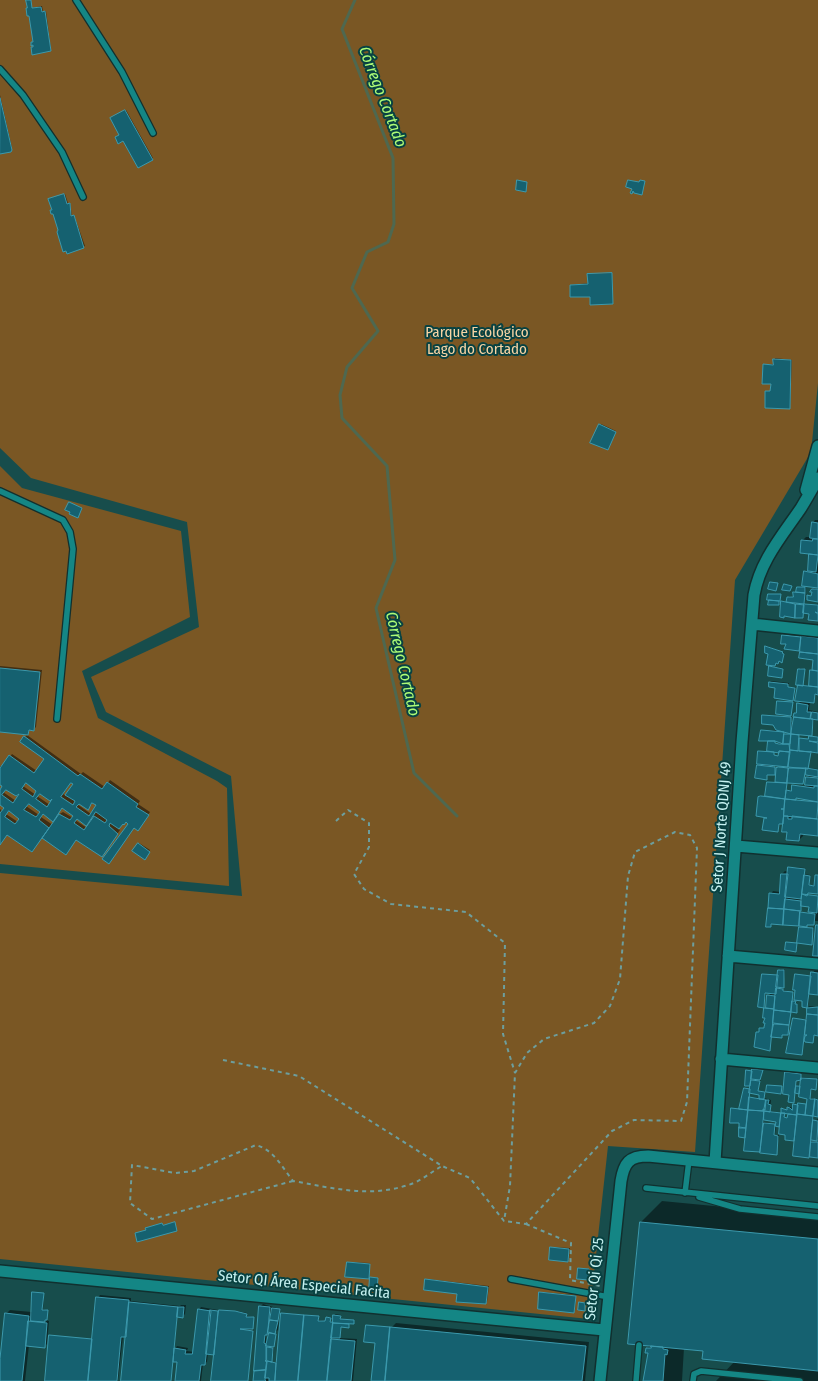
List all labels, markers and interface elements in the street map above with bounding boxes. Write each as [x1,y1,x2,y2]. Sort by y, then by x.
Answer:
water label: Córrego Cortado [354,44,410,150]
park label: Parque Ecológico Lago do Cortado [425,324,529,359]
water label: Córrego Cortado [381,610,423,718]
street label: Setor J Norte QDNJ 49 [708,761,736,893]
street label: Setor Qi Qi 25 [582,1237,608,1321]
street label: Setor QI Área Especial Facita [217,1267,391,1303]

